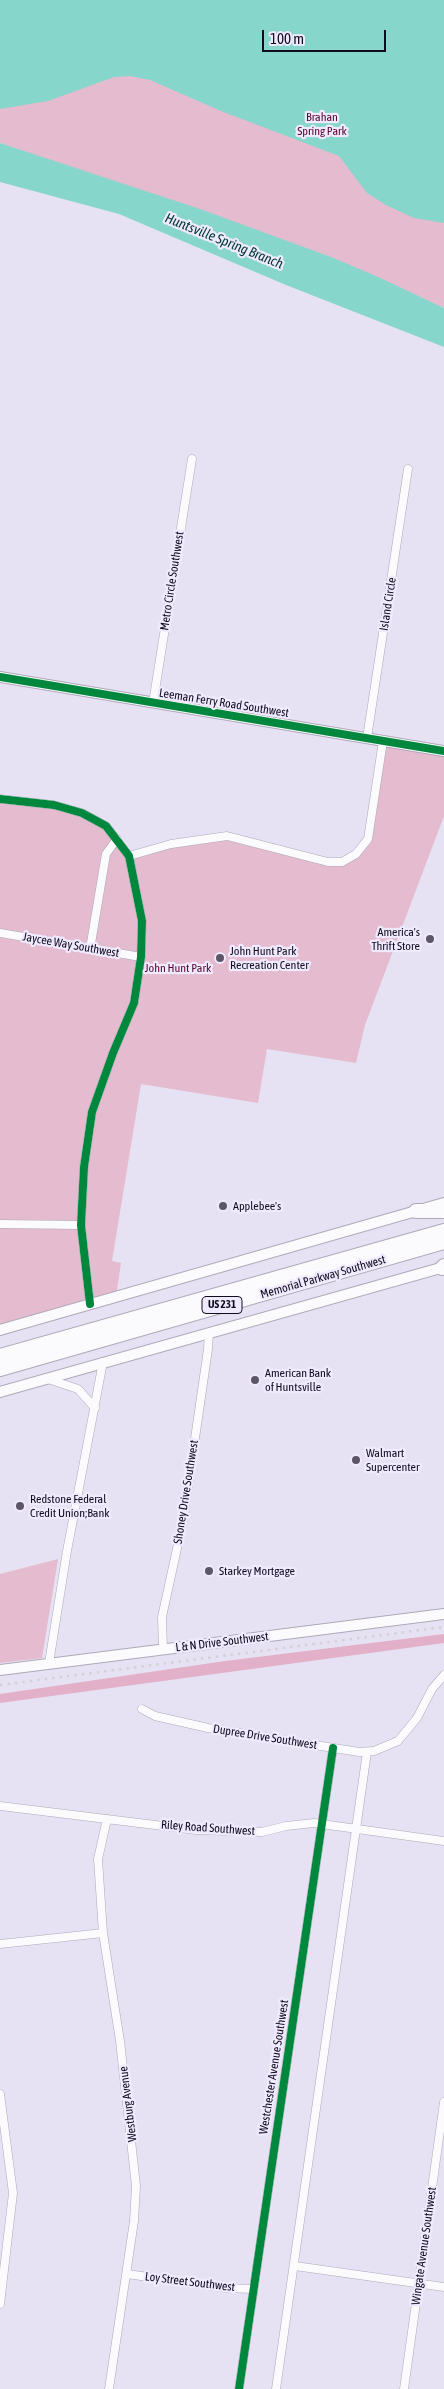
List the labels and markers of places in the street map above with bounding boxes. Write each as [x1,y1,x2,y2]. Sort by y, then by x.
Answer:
place label: America's Thrift Store [371,925,420,953]
marker: America's Thrift Store [424,933,436,945]
place label: John Hunt Park Recreation Center [230,944,309,972]
marker: John Hunt Park Recreation Center [214,952,226,964]
place label: Applebee's [233,1199,281,1213]
marker: Applebee's [217,1200,229,1212]
place label: American Bank of Huntsville [265,1366,331,1394]
marker: American Bank of Huntsville [249,1374,261,1386]
place label: Walmart Supercenter [366,1446,420,1474]
marker: Walmart Supercenter [350,1454,362,1466]
place label: Redstone Federal Credit Union;Bank [30,1492,109,1520]
marker: Redstone Federal Credit Union;Bank [14,1500,26,1512]
place label: Starkey Mortgage [219,1564,295,1578]
marker: Starkey Mortgage [203,1565,215,1577]

